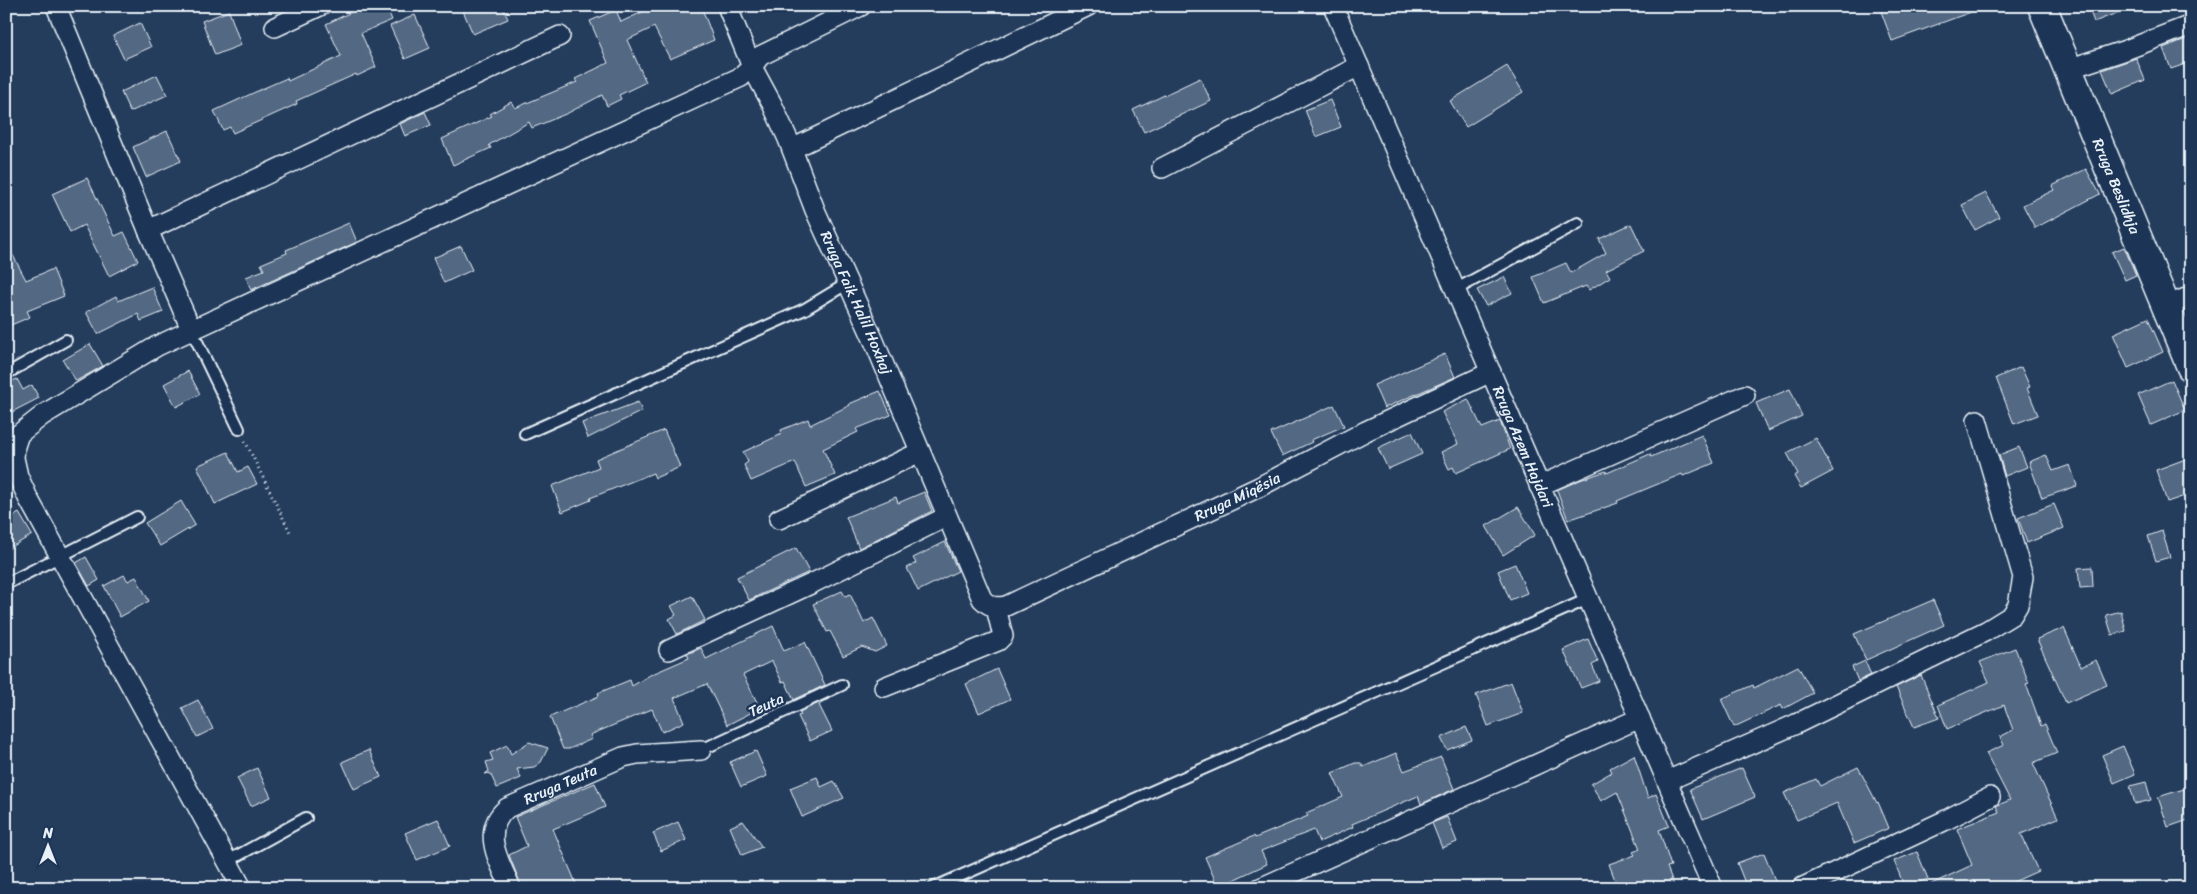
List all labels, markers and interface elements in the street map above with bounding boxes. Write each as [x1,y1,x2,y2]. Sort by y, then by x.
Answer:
street label: Rruga Beslidhja [2085,134,2148,239]
street label: Rruga Faik Halil Hoxhaj [813,227,900,379]
street label: Rruga Azem Hajdari [1485,382,1561,513]
street label: Rruga Miqësia [1190,465,1286,529]
street label: Teuta [744,685,789,725]
street label: Rruga Teuta [520,757,602,812]
text: N [42,821,53,846]
north arrow [22,822,72,872]

